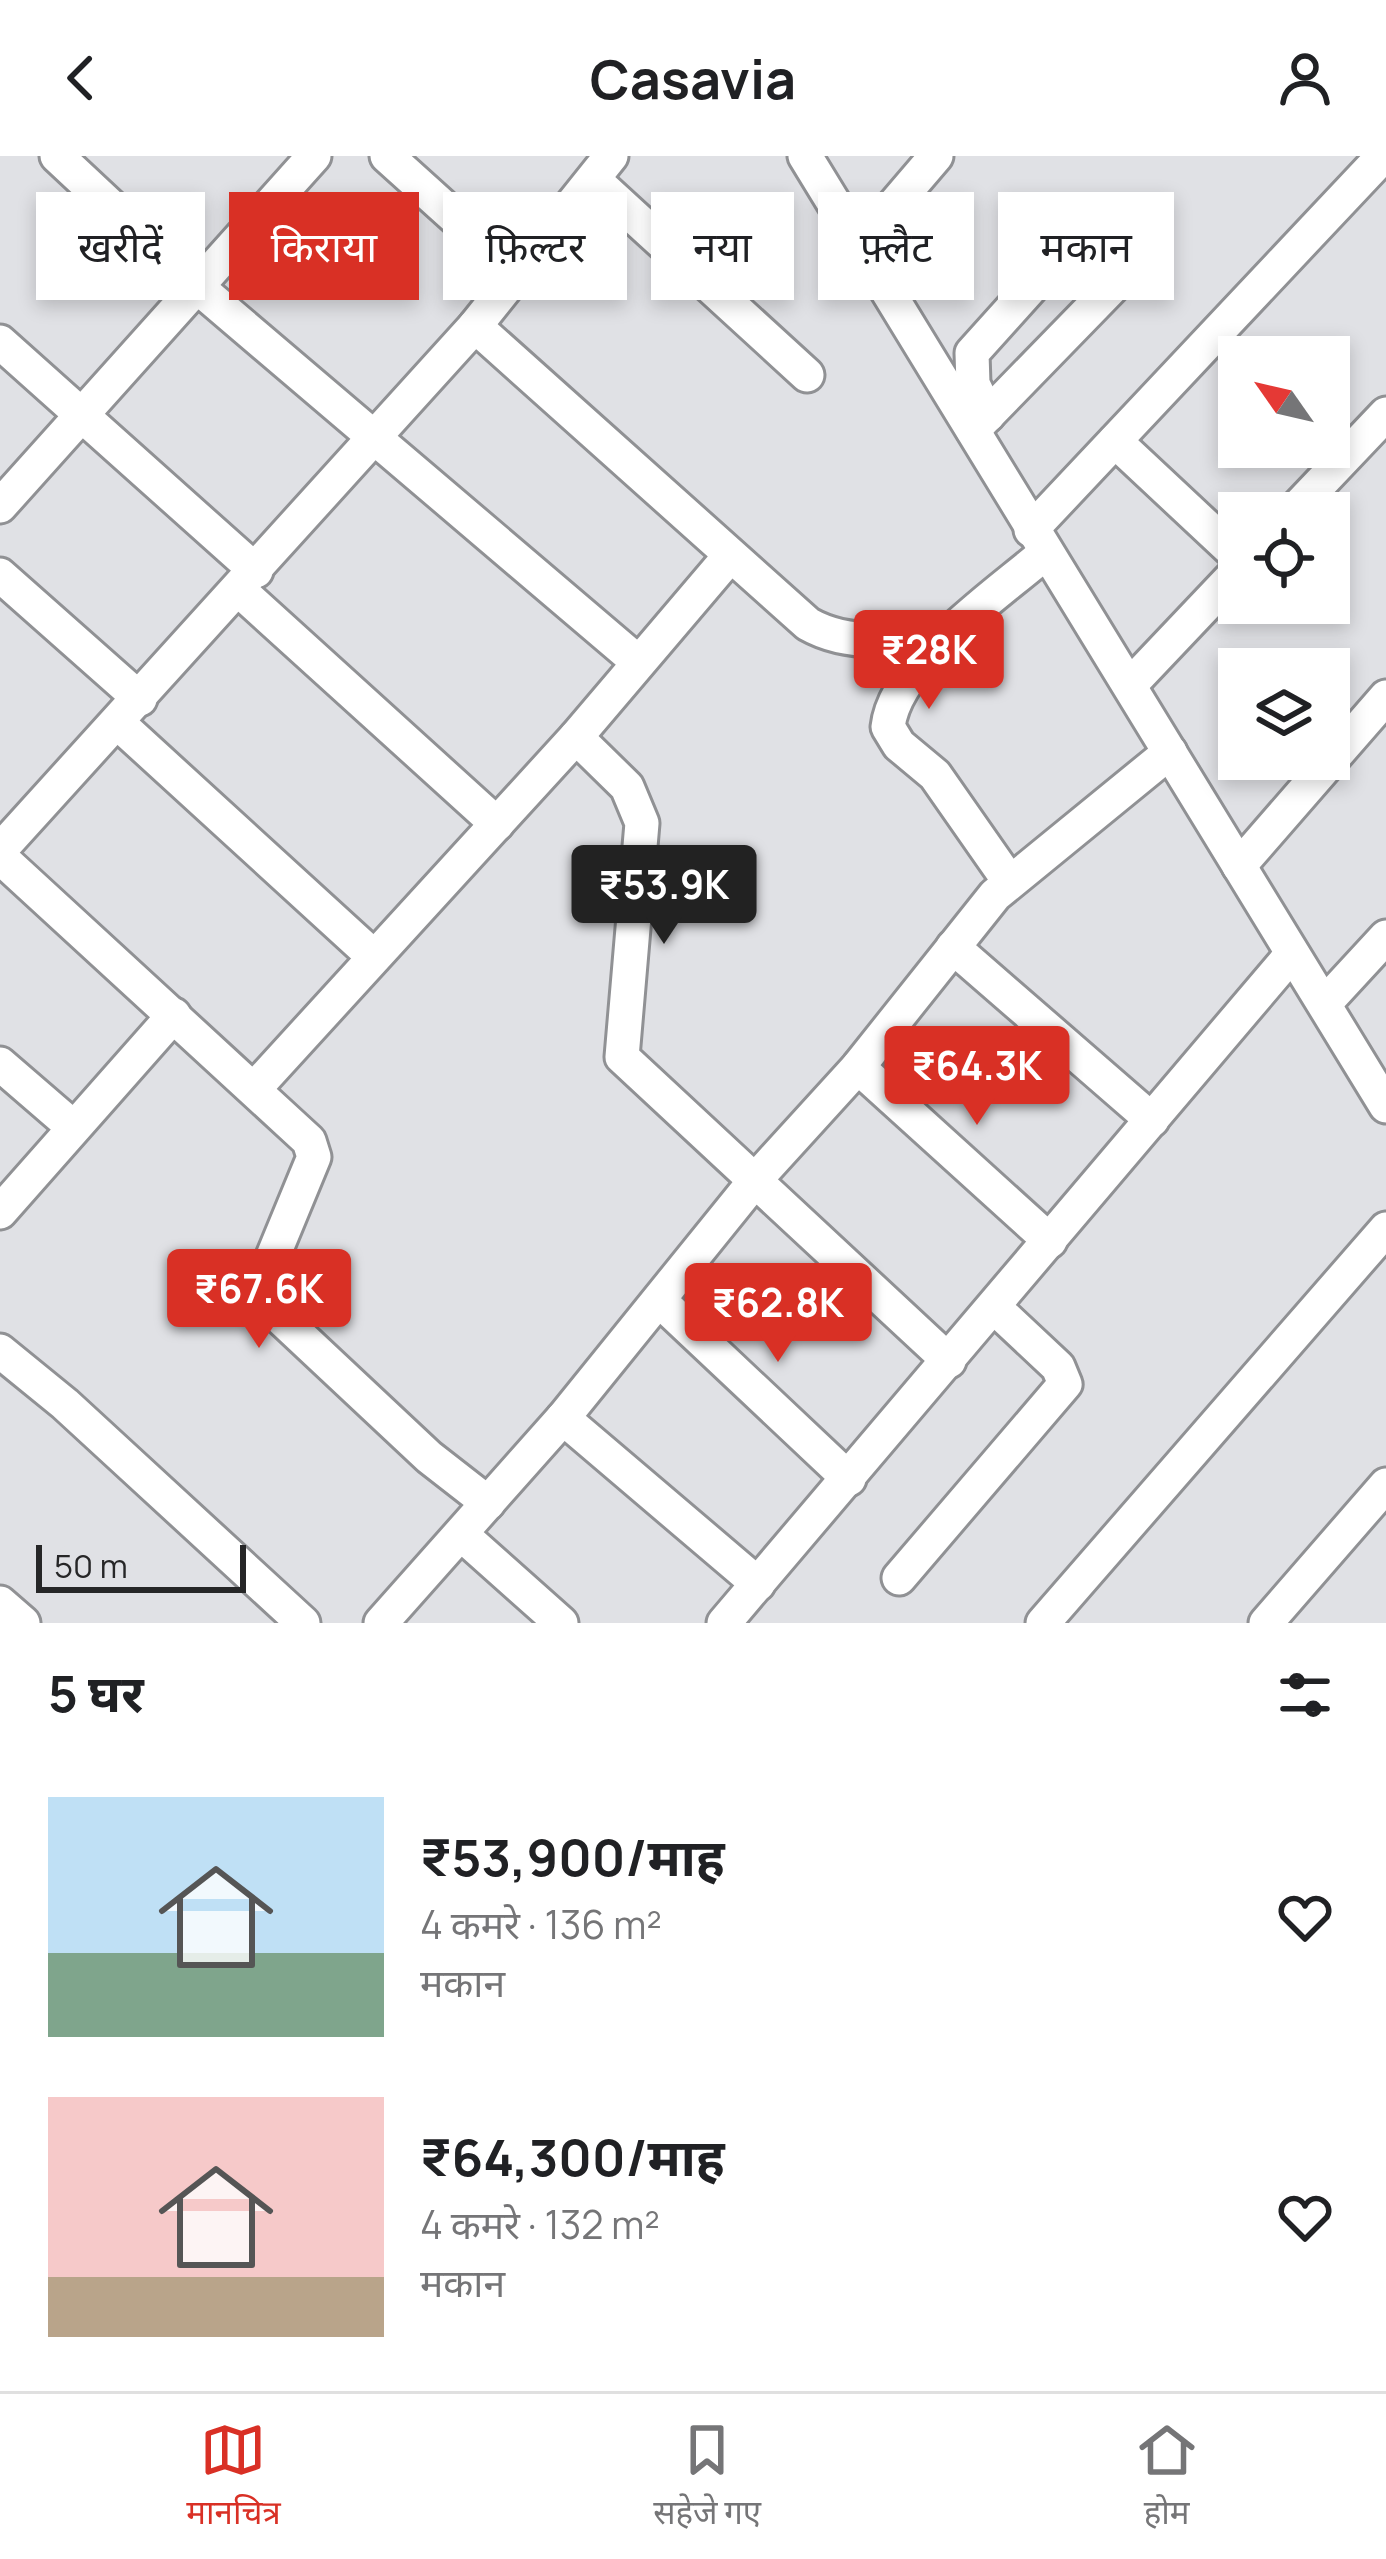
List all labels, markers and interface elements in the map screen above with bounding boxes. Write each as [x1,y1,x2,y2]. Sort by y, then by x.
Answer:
text: Casavia [590,41,796,115]
icon: back [48,45,114,111]
icon: person [1272,45,1338,111]
chip: खरीदें [36,192,205,300]
chip: किराया [229,192,419,300]
chip: फ़िल्टर [443,192,627,300]
chip: नया [651,192,794,300]
chip: फ़्लैट [818,192,974,300]
chip: मकान [998,192,1174,300]
north arrow [1218,336,1350,468]
map controls [1218,336,1350,780]
button: locate [1218,492,1350,624]
pin: ₹28K [858,610,1000,712]
text: ₹28K [881,622,977,676]
button: layers [1218,648,1350,780]
pin: ₹53.9K [566,845,762,947]
text: ₹53.9K [599,857,729,911]
pin: ₹64.3K [879,1026,1075,1128]
text: ₹64.3K [911,1038,1043,1092]
pin: ₹67.6K [161,1249,357,1351]
text: ₹67.6K [194,1261,324,1315]
pin: ₹62.8K [680,1263,876,1365]
text: ₹62.8K [712,1275,844,1329]
scale bar [36,1539,246,1592]
text: 50 m [54,1543,128,1588]
text: 5 घर [48,1658,144,1727]
icon: filters [1272,1662,1338,1728]
text: ₹53,900/माह [420,1822,725,1891]
icon: home [144,1845,288,1989]
icon: heart [1272,1884,1338,1950]
text: 4 कमरे · 136 m² [420,1897,662,1951]
text: मकान [420,1955,505,2009]
text: ₹64,300/माह [420,2122,725,2191]
icon: home [144,2145,288,2289]
icon: heart [1272,2184,1338,2250]
text: 4 कमरे · 132 m² [420,2197,660,2251]
text: मकान [420,2255,505,2309]
tab: मानचित्र [186,2417,281,2537]
tab: सहेजे गए [653,2417,761,2537]
tab: होम [1134,2417,1200,2537]

